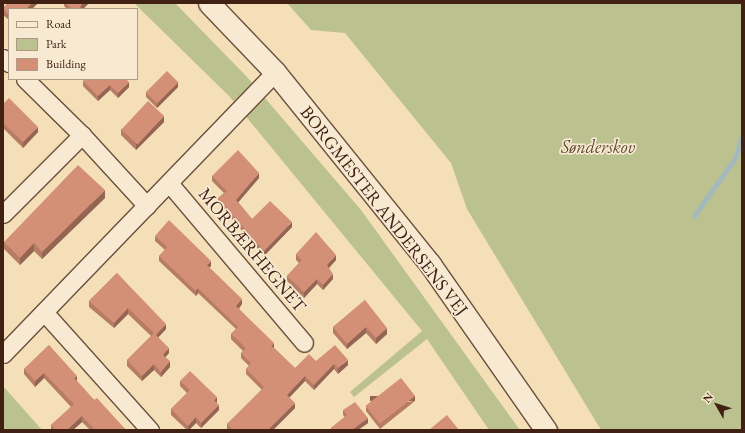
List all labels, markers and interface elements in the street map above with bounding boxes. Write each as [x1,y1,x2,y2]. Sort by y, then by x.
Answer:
legend [8,8,138,80]
text: Road [46,16,71,32]
text: Park [46,36,66,52]
text: Building [46,56,86,72]
street label: BORGMESTER ANDERSENS VEJ [295,102,473,320]
park label: Sønderskov [561,136,635,158]
street label: MORBÆRHEGNET [194,183,310,317]
north arrow [697,385,737,425]
text: N [699,390,716,405]

